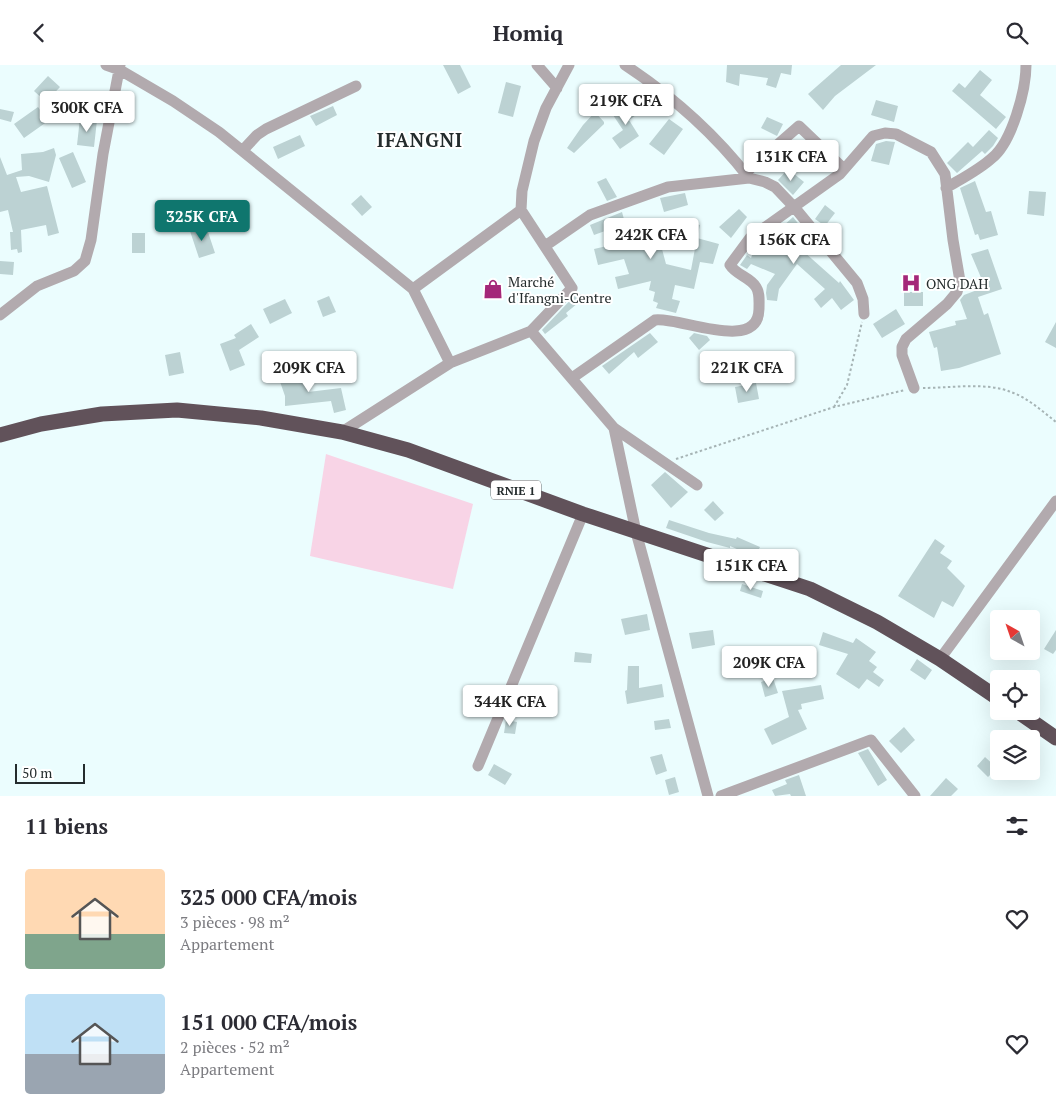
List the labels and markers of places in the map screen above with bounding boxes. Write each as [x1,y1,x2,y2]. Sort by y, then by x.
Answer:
pin: 219K CFA [574,83,678,126]
pin: 300K CFA [35,91,139,133]
pin: 131K CFA [739,139,843,182]
pin: 325K CFA [150,199,254,242]
pin: 242K CFA [599,217,703,260]
pin: 156K CFA [742,223,846,265]
place label: Marché d'Ifangni-Centre [508,272,611,307]
hospital icon: ONG DAH [900,272,922,294]
place label: ONG DAH [926,274,989,293]
shop icon: Marché d'Ifangni-Centre [482,278,504,300]
pin: 209K CFA [257,351,361,393]
pin: 221K CFA [695,351,799,393]
pin: 151K CFA [699,549,803,591]
pin: 209K CFA [717,645,821,688]
pin: 344K CFA [458,685,562,727]

